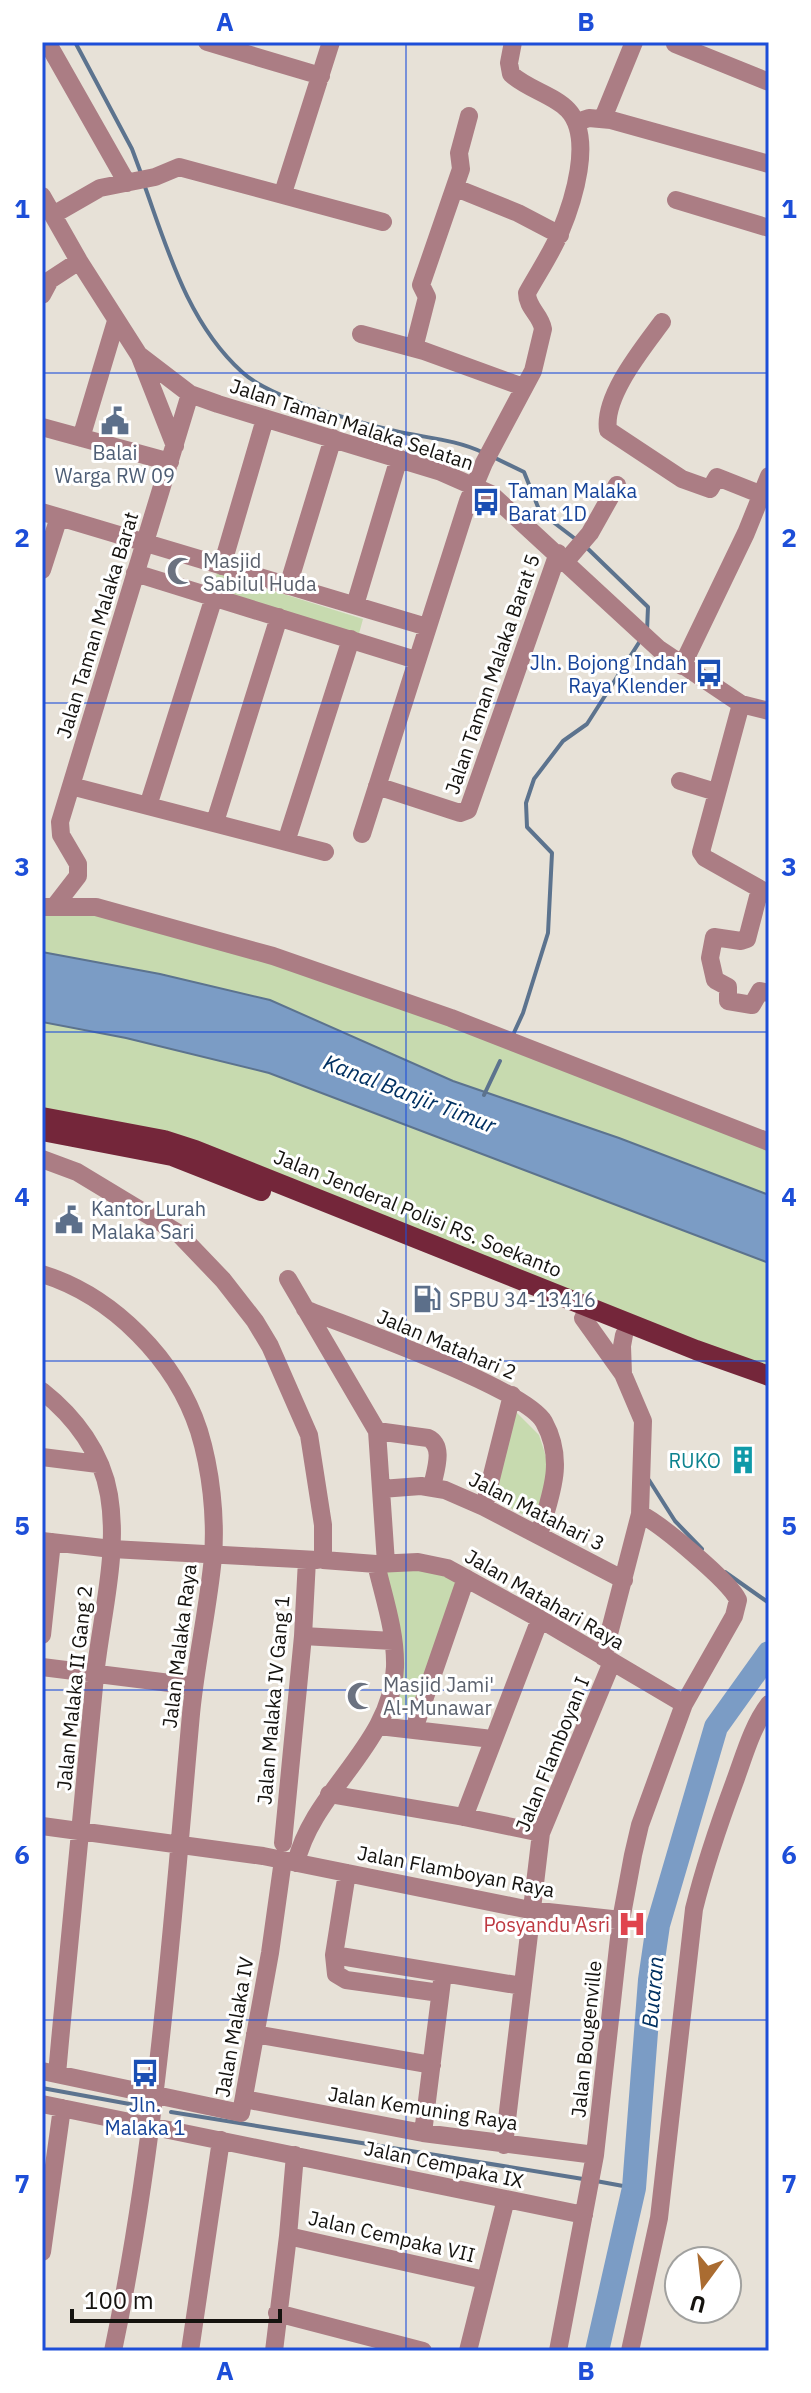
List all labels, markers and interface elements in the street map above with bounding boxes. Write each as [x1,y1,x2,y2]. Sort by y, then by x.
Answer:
text: A [216,4,234,38]
text: B [577,4,595,38]
text: 1 [14,191,30,225]
text: 1 [781,191,797,225]
street label: Jalan Taman Malaka Selatan [227,372,477,476]
public building icon: Balai Warga RW 09 [100,406,130,436]
place label: Balai Warga RW 09 [55,439,175,489]
place label: Taman Malaka Barat 1D [508,477,637,527]
bus stop icon: Taman Malaka Barat 1D [471,487,501,517]
street label: Jalan Taman Malaka Barat [50,508,144,742]
text: 2 [14,520,30,554]
text: 2 [781,520,797,554]
place label: Masjid Sabilul Huda [203,547,317,597]
street label: Jalan Taman Malaka Barat 5 [438,550,546,798]
mosque icon: Masjid Sabilul Huda [166,556,196,586]
place label: Jln. Bojong Indah Raya Klender [530,649,687,699]
bus stop icon: Jln. Bojong Indah Raya Klender [694,658,724,688]
text: 3 [14,849,30,883]
text: 3 [781,849,797,883]
water label: Kanal Banjir Timur [320,1047,501,1140]
street label: Jalan Jenderal Polisi RS. Soekanto [270,1143,566,1283]
text: 4 [14,1179,30,1213]
text: 4 [781,1179,797,1213]
place label: Kantor Lurah Malaka Sari [91,1195,206,1245]
public building icon: Kantor Lurah Malaka Sari [54,1205,84,1235]
fuel station icon: SPBU 34-13416 [412,1284,442,1314]
place label: SPBU 34-13416 [449,1286,596,1313]
street label: Jalan Matahari 2 [373,1303,521,1385]
building icon: RUKO [728,1445,758,1475]
place label: RUKO [669,1447,721,1474]
street label: Jalan Matahari 3 [465,1465,609,1557]
text: 5 [14,1508,30,1542]
text: 5 [781,1508,797,1542]
street label: Jalan Matahari Raya [460,1542,630,1656]
street label: Jalan Malaka Raya [156,1562,203,1730]
street label: Jalan Malaka II Gang 2 [50,1584,98,1792]
street label: Jalan Malaka IV Gang 1 [250,1594,296,1806]
place label: Masjid Jami' Al-Munawar [383,1671,494,1721]
street label: Jalan Flamboyan I [509,1672,595,1836]
mosque icon: Masjid Jami' Al-Munawar [346,1681,376,1711]
text: 6 [14,1837,30,1871]
text: 6 [781,1837,797,1871]
street label: Jalan Flamboyan Raya [355,1839,557,1903]
hospital icon: Posyandu Asri [617,1909,647,1939]
place label: Posyandu Asri [483,1911,610,1938]
street label: Jalan Malaka IV [208,1955,260,2099]
water label: Buaran [634,1955,670,2029]
street label: Jalan Bougenville [564,1959,608,2119]
bus stop icon: Jln. Malaka 1 [130,2058,160,2088]
street label: Jalan Kemuning Raya [326,2080,520,2136]
place label: Jln. Malaka 1 [105,2091,185,2141]
street label: Jalan Cempaka IX [362,2134,526,2194]
text: 7 [14,2166,30,2200]
text: 7 [781,2166,797,2200]
street label: Jalan Cempaka VII [306,2204,478,2268]
north arrow [663,2245,743,2325]
scale bar [72,2273,280,2323]
text: 100 m [84,2284,154,2316]
text: U [687,2289,709,2321]
text: A [216,2353,234,2387]
text: B [577,2353,595,2387]

